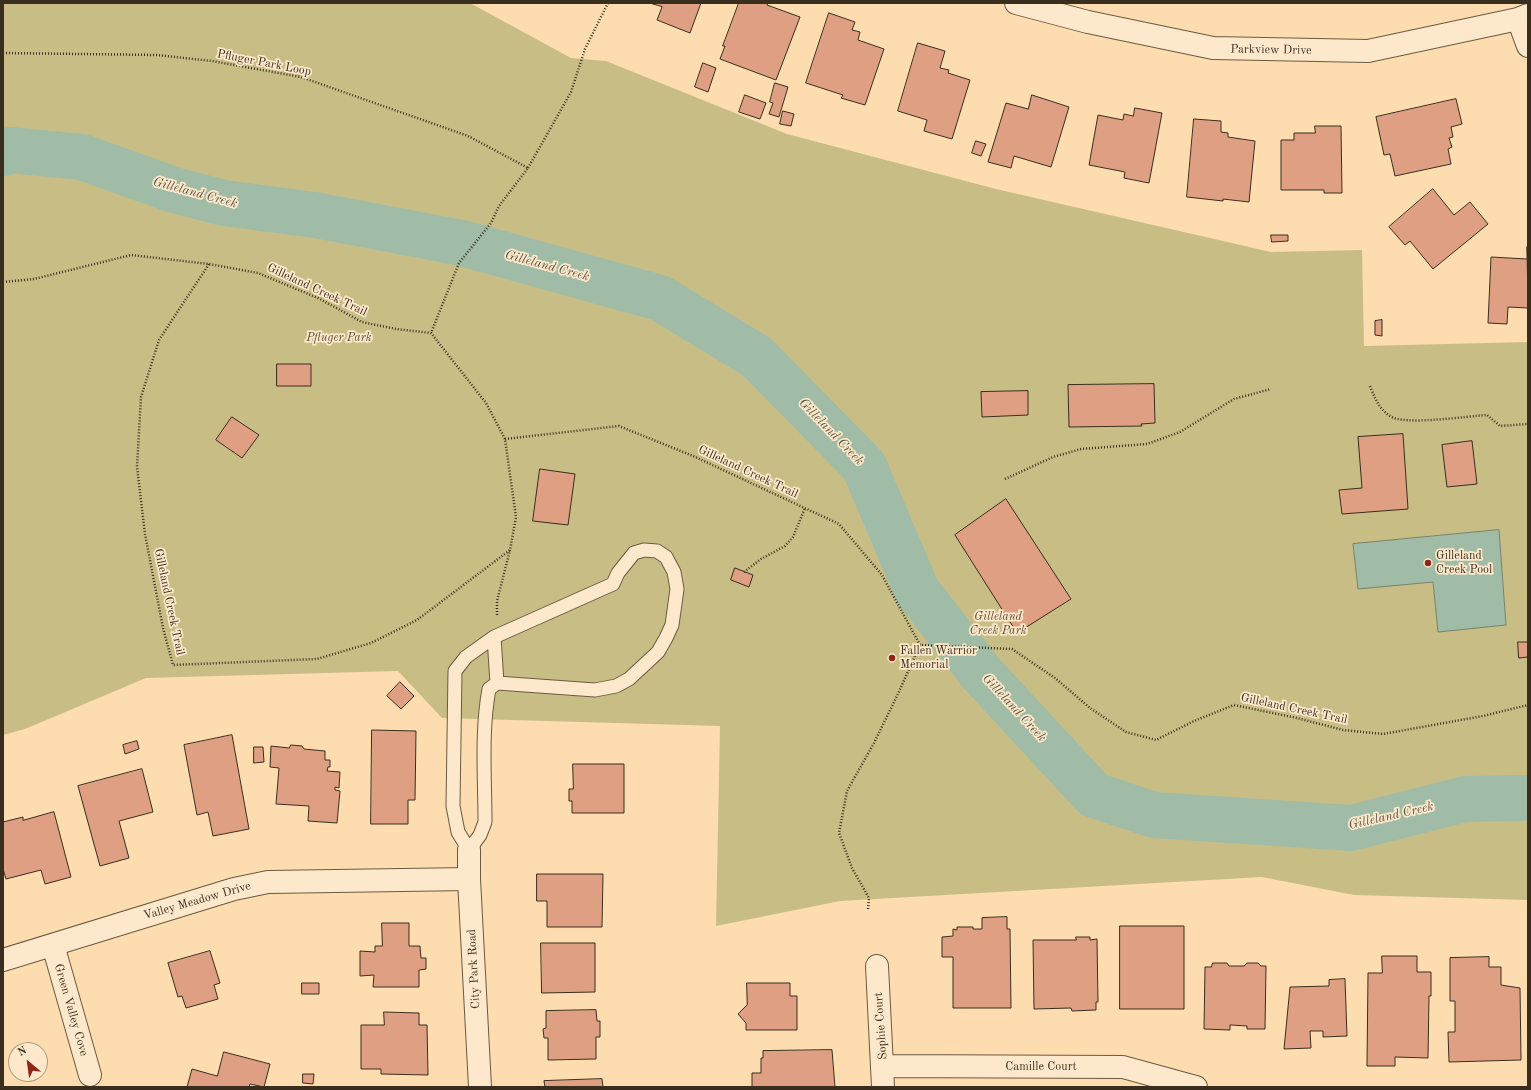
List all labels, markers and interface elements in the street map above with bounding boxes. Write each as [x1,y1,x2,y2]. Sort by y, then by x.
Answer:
street label: Parkview Drive [1230,42,1312,58]
street label: Pfluger Park Loop [216,47,312,79]
water label: Gilleland Creek [151,174,239,212]
water label: Gilleland Creek [503,247,591,285]
street label: Gilleland Creek Trail [265,261,369,319]
park label: Pfluger Park [306,331,372,345]
water label: Gilleland Creek [795,395,867,469]
street label: Gilleland Creek Trail [696,443,800,501]
street label: Gilleland Creek Trail [151,547,187,657]
place label: Gilleland Creek Pool [1436,549,1492,577]
marker: Gilleland Creek Pool [1423,558,1433,568]
park label: Gilleland Creek Park [969,610,1027,638]
place label: Fallen Warrior Memorial [900,644,977,672]
marker: Fallen Warrior Memorial [887,653,897,663]
water label: Gilleland Creek [979,671,1049,745]
street label: Gilleland Creek Trail [1239,691,1349,727]
water label: Gilleland Creek [1347,799,1435,833]
street label: Valley Meadow Drive [142,879,252,923]
street label: City Park Road [465,929,483,1009]
street label: Green Valley Cove [51,962,91,1058]
street label: Sophie Court [871,992,891,1060]
north arrow [8,1042,48,1082]
text: N [16,1045,29,1059]
street label: Camille Court [1005,1060,1077,1074]

